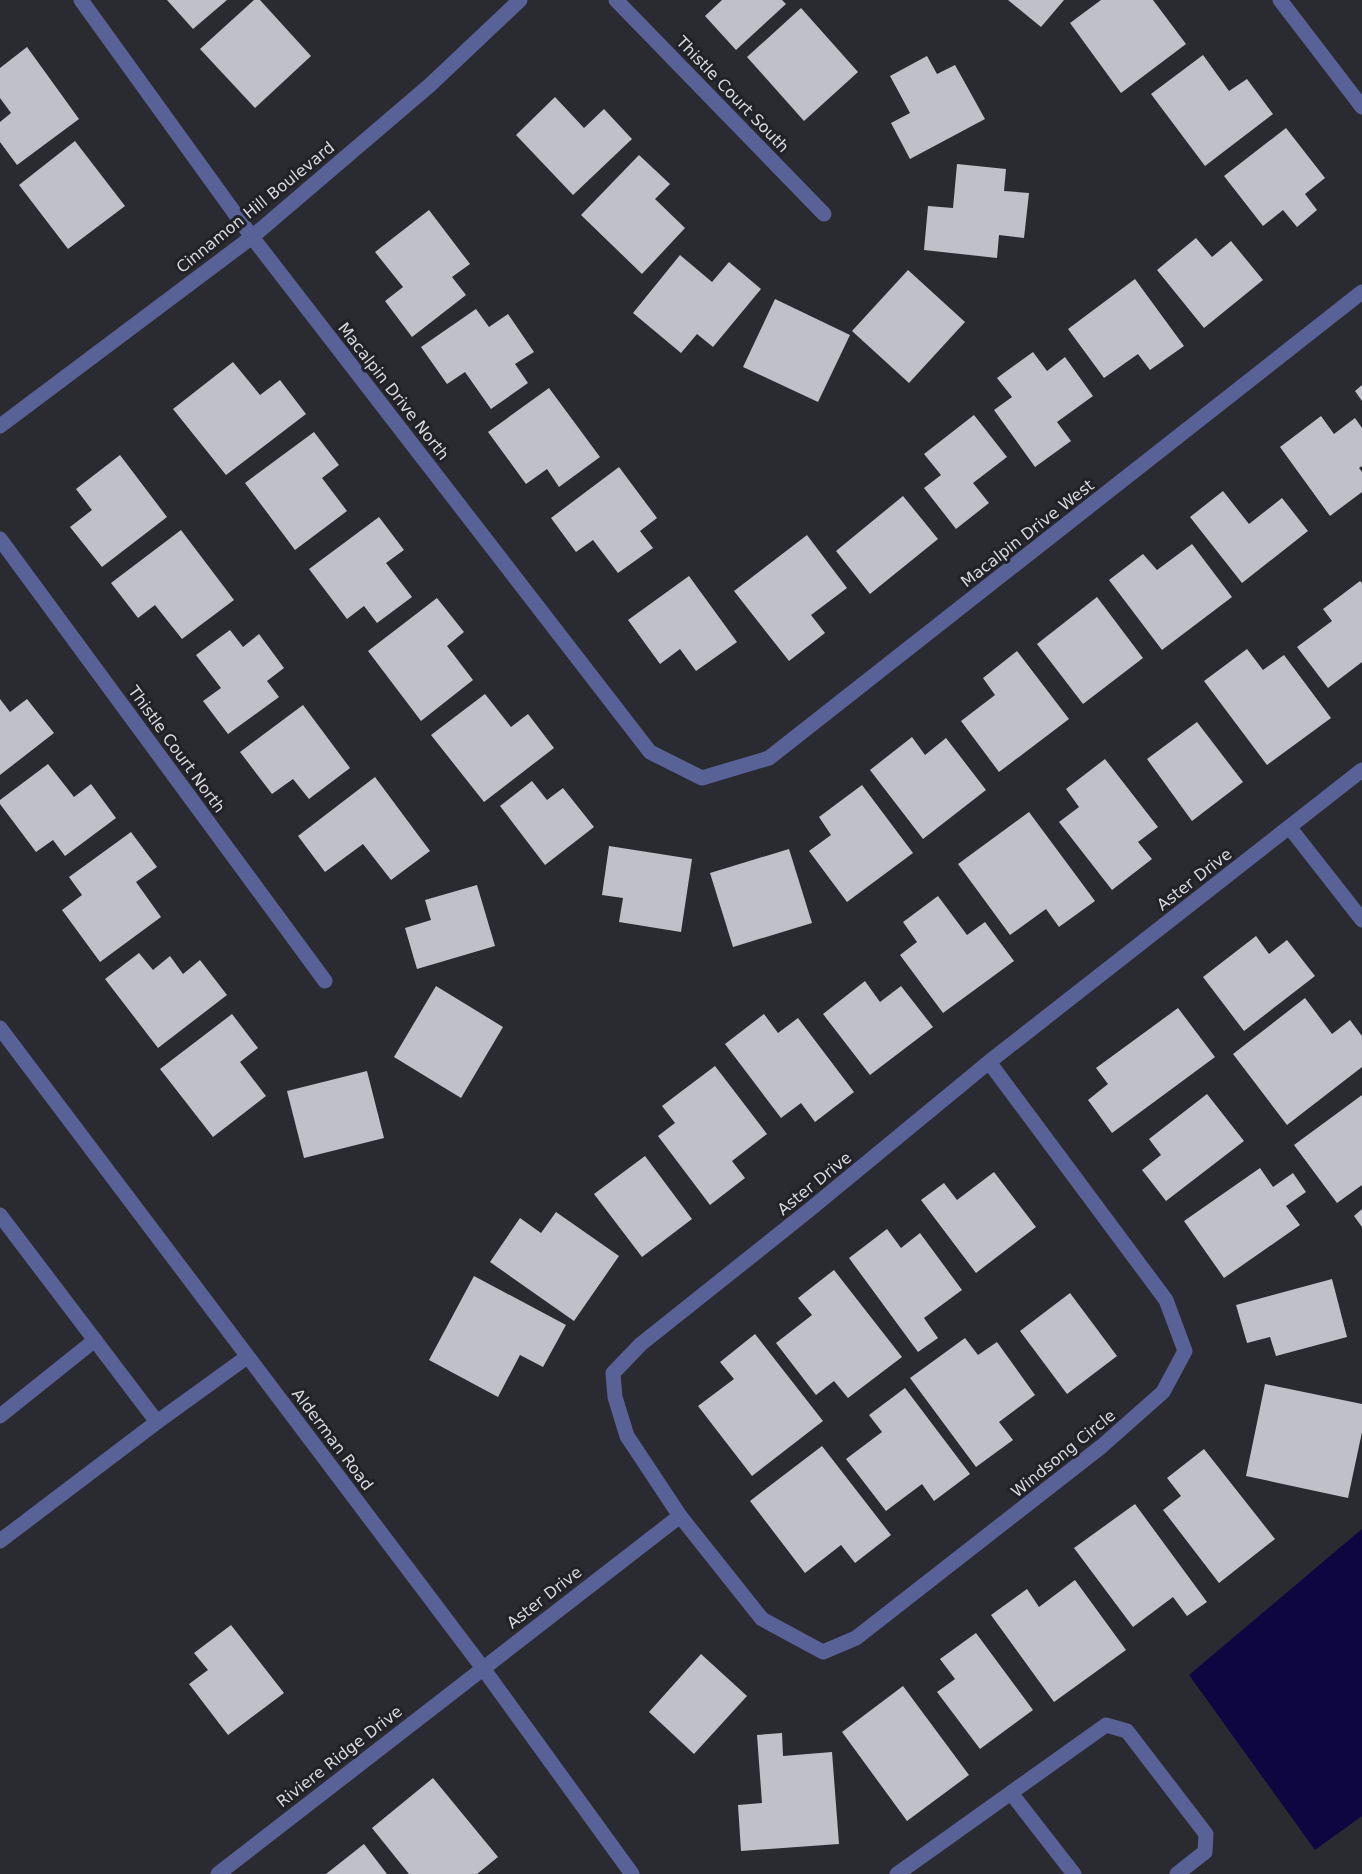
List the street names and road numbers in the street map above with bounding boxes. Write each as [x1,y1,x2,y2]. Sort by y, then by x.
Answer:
street label: Thistle Court South [672,32,793,156]
street label: Cinnamon Hill Boulevard [173,138,338,277]
street label: Macalpin Drive North [334,319,453,464]
street label: Macalpin Drive West [957,476,1098,591]
street label: Thistle Court North [124,681,229,816]
street label: Aster Drive [1153,844,1236,914]
street label: Aster Drive [773,1148,855,1219]
street label: Alderman Road [288,1385,377,1494]
street label: Windsong Circle [1007,1406,1119,1501]
street label: Aster Drive [503,1562,586,1632]
street label: Riviere Ridge Drive [273,1702,406,1811]

